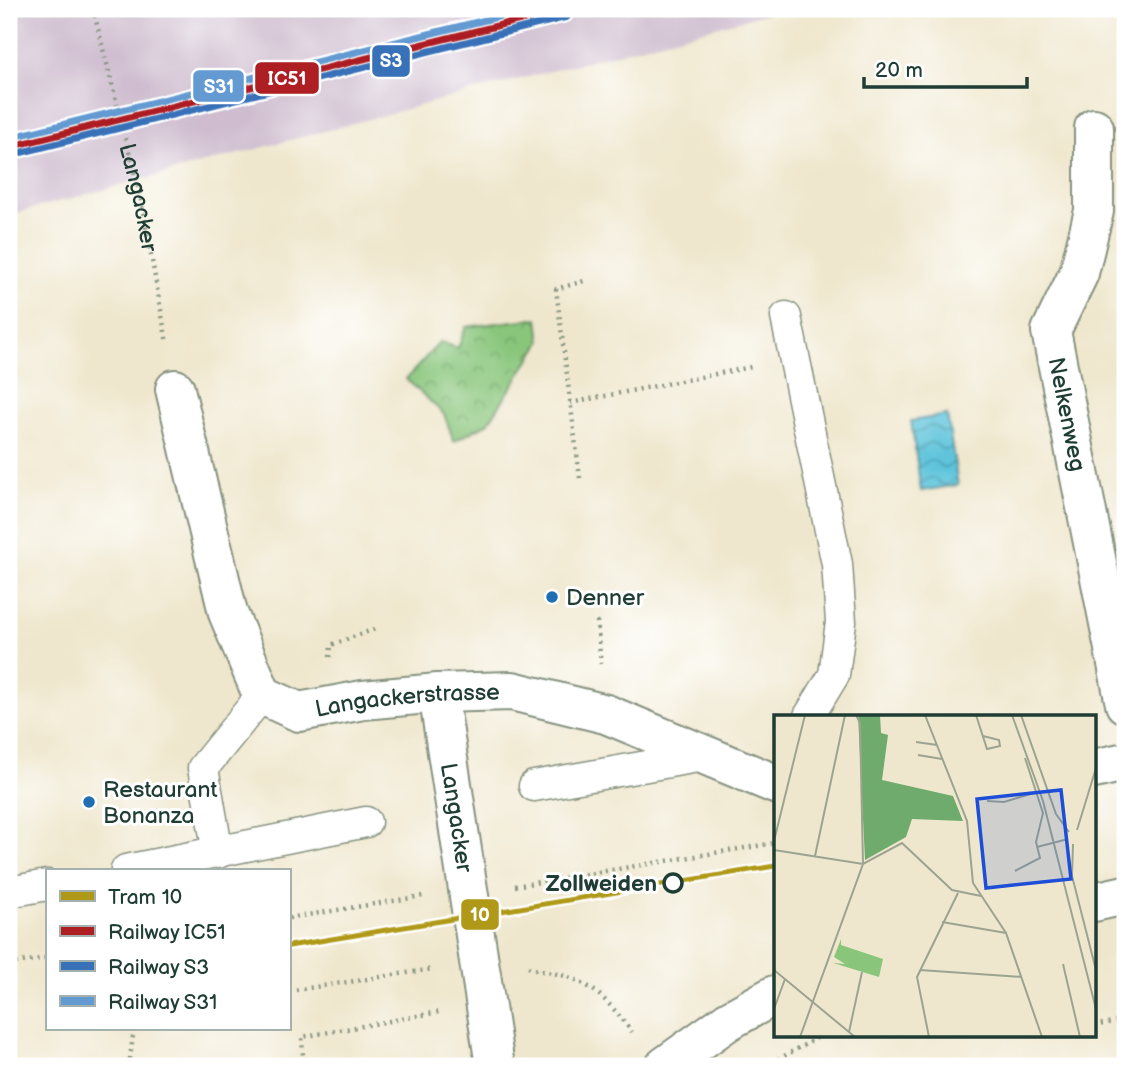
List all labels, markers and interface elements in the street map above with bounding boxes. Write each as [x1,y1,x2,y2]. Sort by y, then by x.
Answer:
line badge: S3 [371,44,411,78]
scale bar [864,46,1027,90]
text: S3 [380,50,402,73]
text: 20 m [875,58,923,83]
line badge: IC51 [254,61,320,95]
text: IC51 [268,68,306,91]
line badge: S31 [192,69,245,103]
text: S31 [204,76,234,99]
street label: Langacker [113,141,163,255]
street label: Nelkenweg [1042,355,1092,474]
place label: Denner [566,584,645,612]
marker: Denner [544,589,560,605]
street label: Langackerstrasse [313,678,500,724]
inset map [774,715,1096,1036]
street label: Langacker [434,761,478,875]
place label: Restaurant Bonanza [103,776,217,830]
marker: Restaurant Bonanza [81,794,97,810]
legend [46,869,290,1030]
place label: Zollweiden [545,870,657,898]
marker: Zollweiden [663,873,683,893]
text: Tram 10 [108,885,182,910]
line badge: 10 [460,898,500,931]
text: 10 [470,904,490,927]
text: Railway IC51 [108,920,226,945]
text: Railway S3 [108,955,209,980]
text: Railway S31 [108,990,217,1015]

